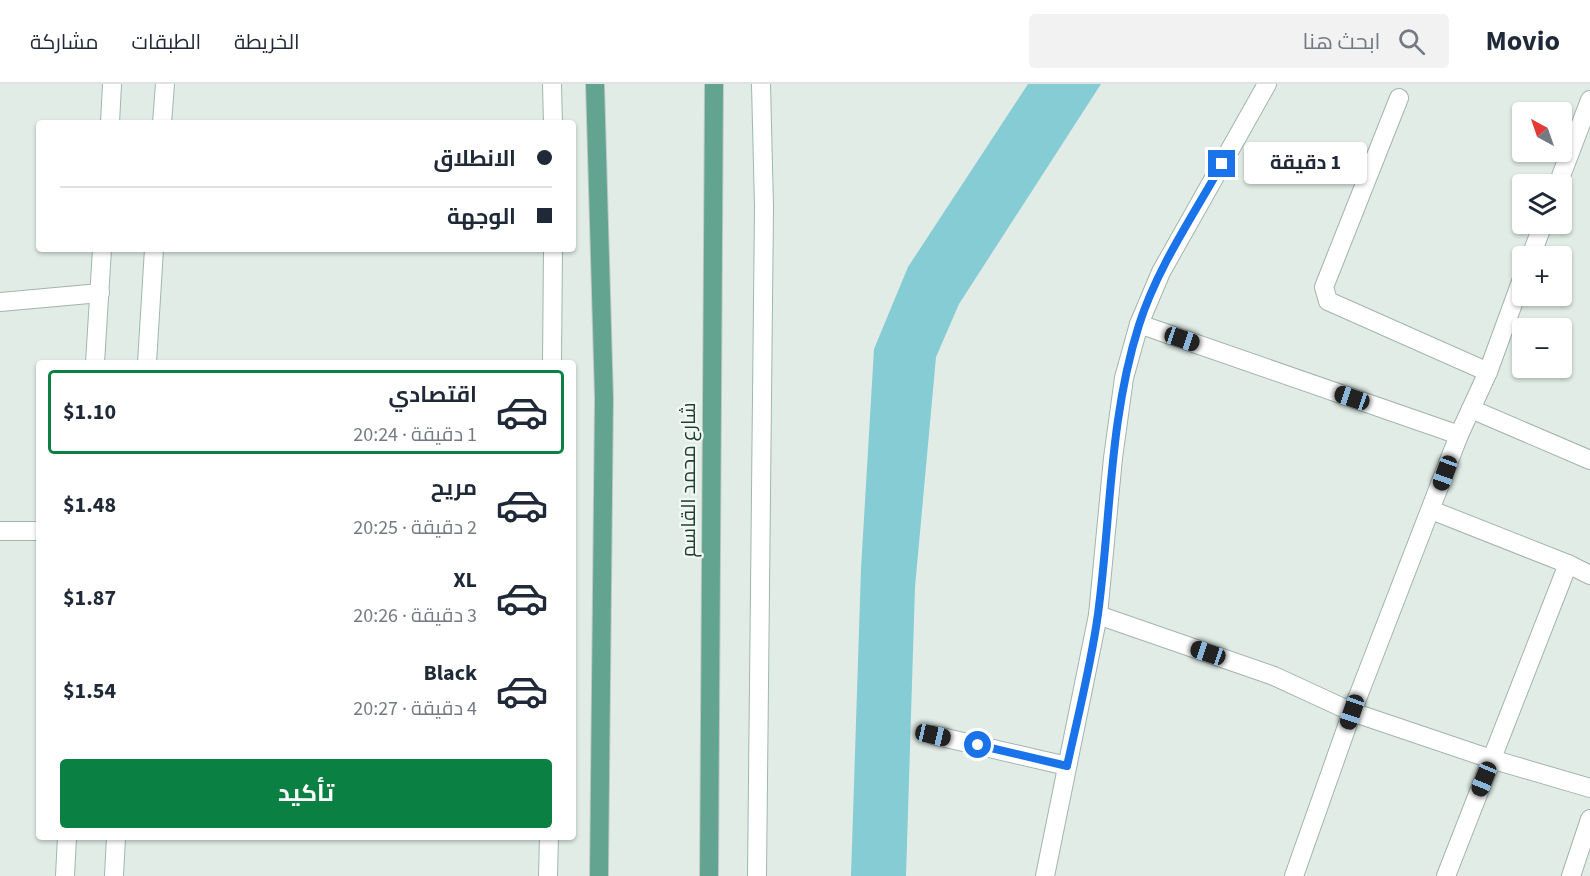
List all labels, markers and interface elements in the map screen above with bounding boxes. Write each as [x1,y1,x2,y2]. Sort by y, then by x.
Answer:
search box [1029,14,1449,68]
text: Movio [1485,21,1560,61]
icon: search [1395,25,1428,58]
text: ابحث هنا [1303,26,1380,58]
text: مشاركة [30,27,99,57]
text: الطبقات [132,27,201,57]
text: الخريطة [234,27,300,57]
north arrow [1512,102,1572,162]
map controls [1512,102,1572,378]
text: الانطلاق [433,143,516,175]
callout: 1 دقيقة [1243,143,1366,185]
text: 1 دقيقة [1270,149,1341,177]
route end [1208,150,1235,177]
button: layers [1512,174,1572,234]
text: الوجهة [447,201,516,233]
button: + [1512,246,1572,306]
button: − [1512,318,1572,378]
car [1162,325,1202,353]
text: اقتصادي [388,379,477,411]
car [1332,384,1372,412]
icon: car [495,385,549,439]
text: $1.10 [63,396,116,428]
street label: شارع محمد القاسم [675,402,703,558]
text: 1 دقيقة · 20:24 [353,421,477,449]
car [1430,453,1460,493]
text: مريح [431,472,477,504]
icon: car [495,478,549,532]
text: $1.48 [63,489,116,521]
text: 2 دقيقة · 20:25 [353,514,477,542]
text: XL [453,564,477,596]
icon: car [495,571,549,625]
text: $1.87 [63,582,116,614]
text: 3 دقيقة · 20:26 [353,602,477,630]
car [1188,639,1228,667]
text: Black [423,657,477,689]
icon: car [495,664,549,718]
text: $1.54 [63,675,116,707]
car [1338,692,1366,732]
text: 4 دقيقة · 20:27 [353,695,477,723]
car [913,722,953,748]
route start [964,731,991,758]
button: تأكيد [60,759,552,828]
car [1469,759,1499,799]

